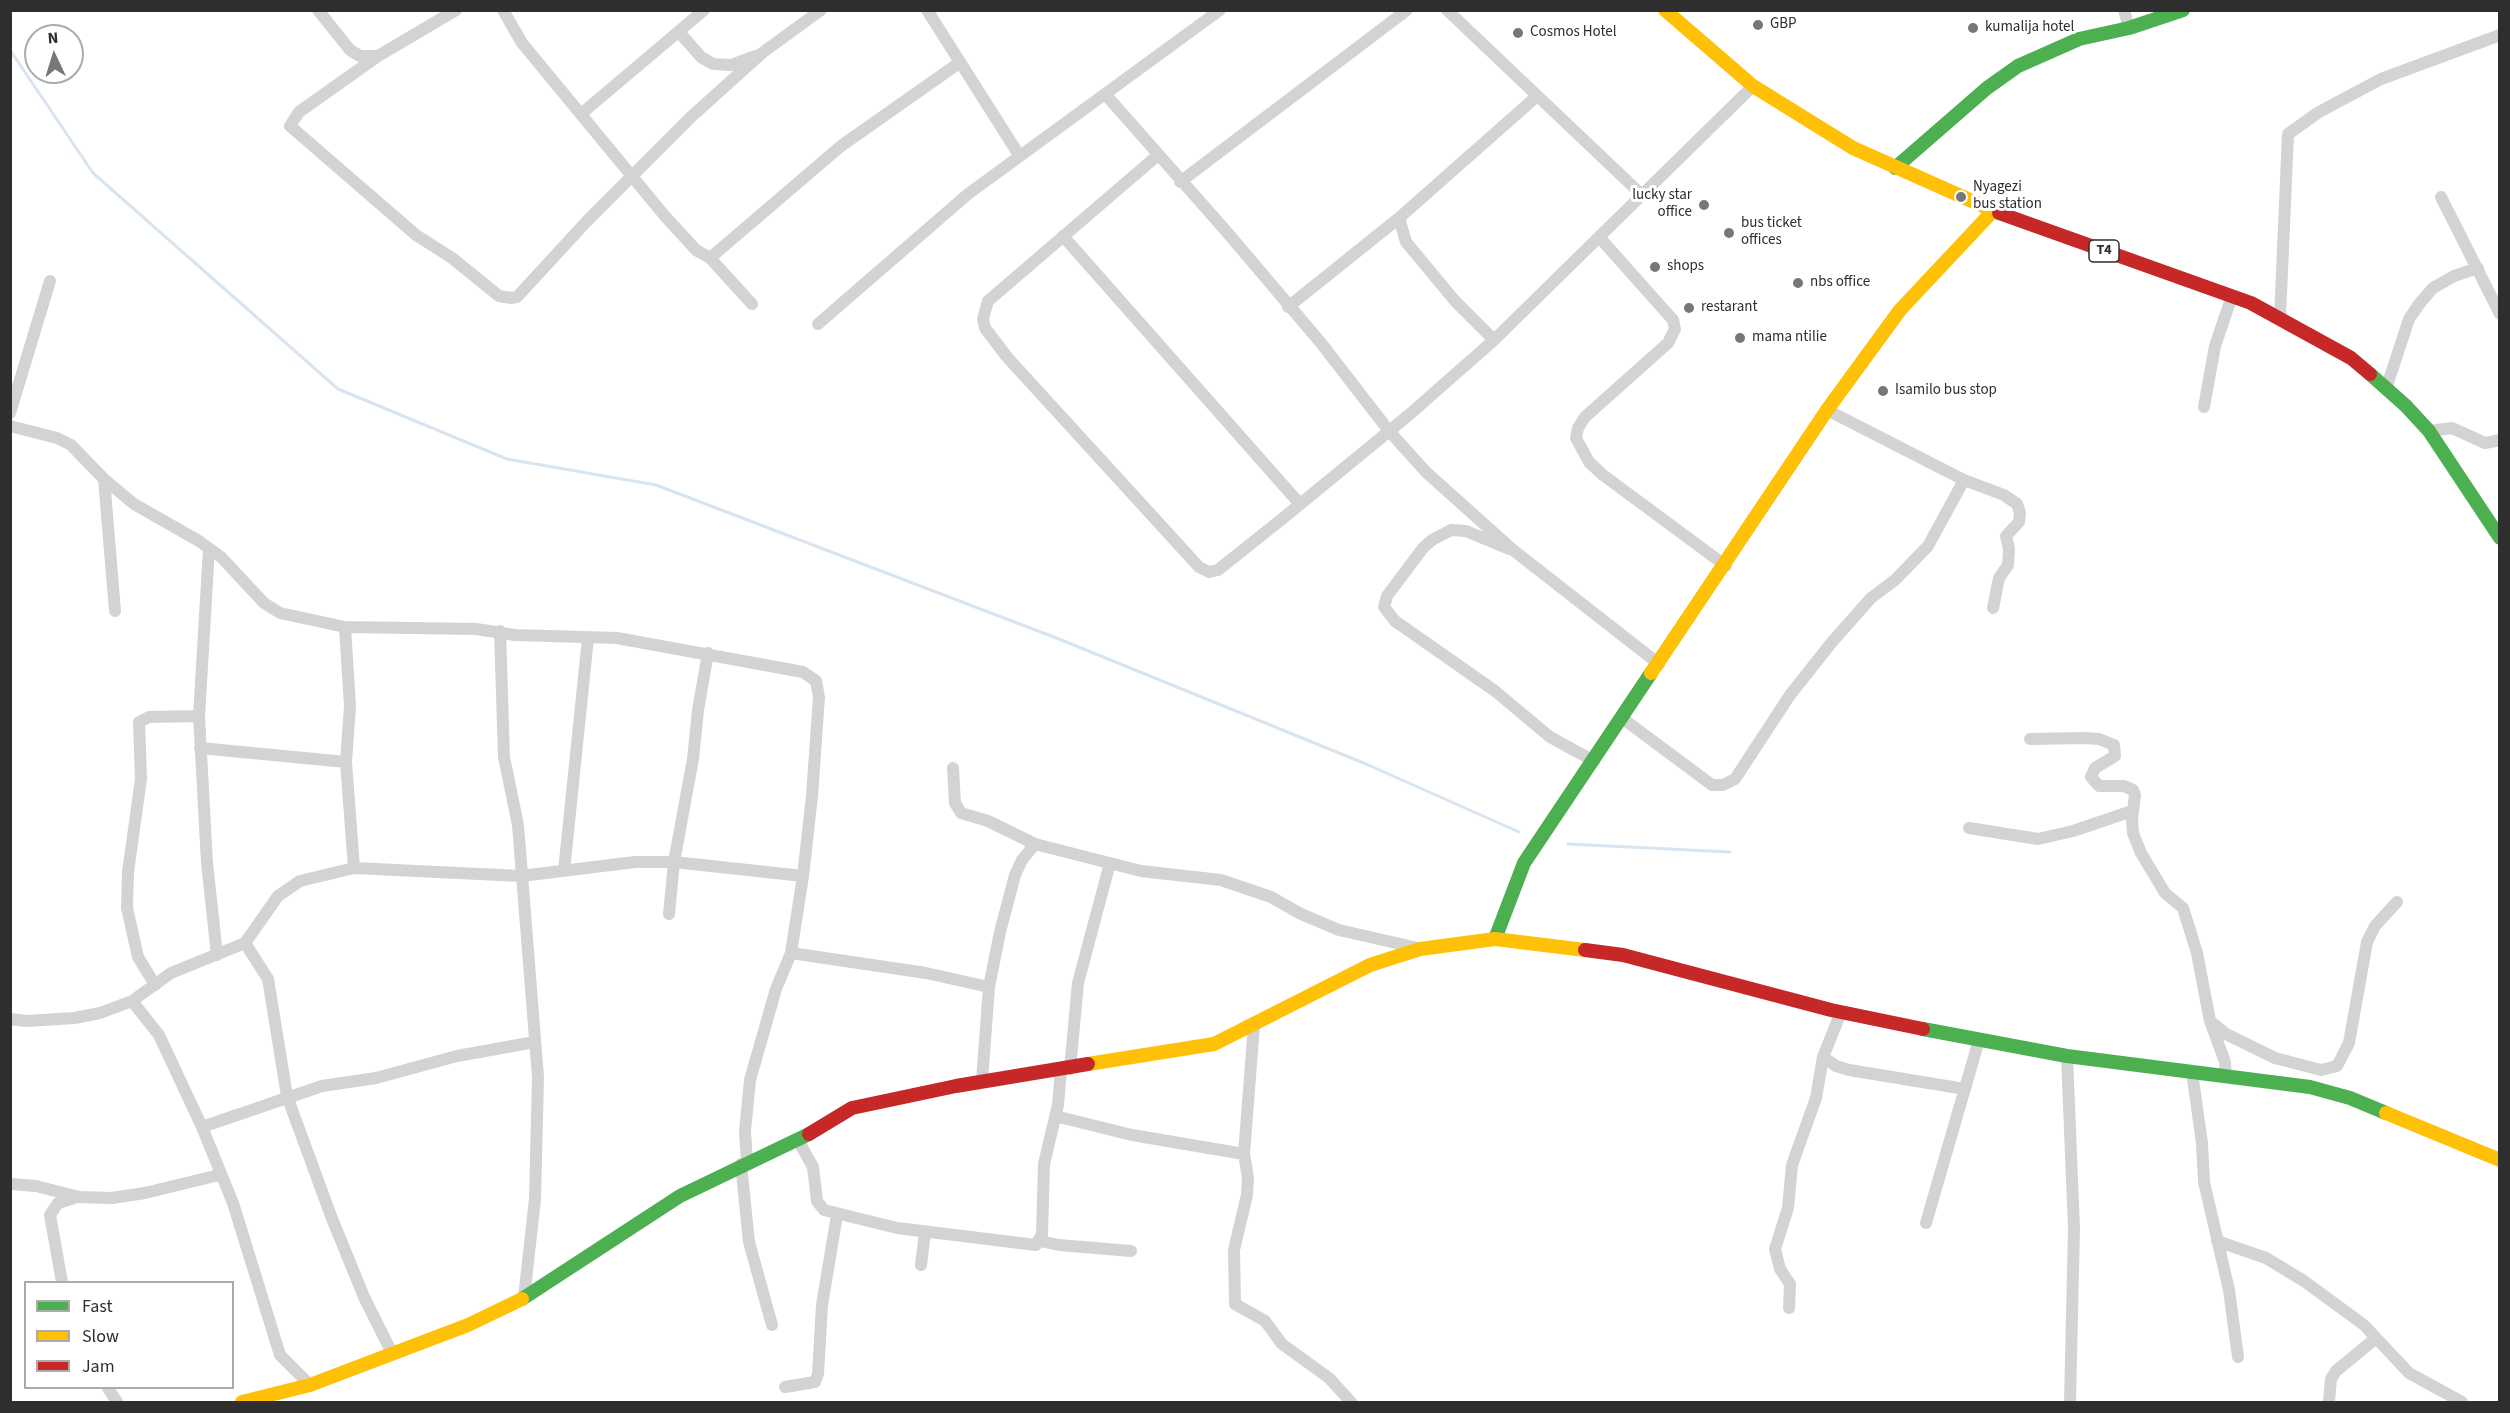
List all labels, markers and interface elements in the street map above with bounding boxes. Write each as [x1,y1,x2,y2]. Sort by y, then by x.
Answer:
place label: GBP [1770,16,1797,34]
marker: GBP [1751,18,1765,32]
place label: kumalija hotel [1985,19,2074,37]
marker: kumalija hotel [1966,21,1980,35]
north arrow [24,24,84,84]
place label: Cosmos Hotel [1530,24,1617,42]
marker: Cosmos Hotel [1511,26,1525,40]
text: N [47,27,59,49]
place label: Nyagezi bus station [1973,179,2042,214]
place label: lucky star office [1632,187,1692,222]
marker: Nyagezi bus station [1954,190,1968,204]
marker: lucky star office [1697,198,1711,212]
place label: bus ticket offices [1741,215,1802,250]
marker: bus ticket offices [1722,226,1736,240]
road number: T4 [2089,240,2119,262]
place label: shops [1667,258,1704,276]
marker: shops [1648,260,1662,274]
place label: nbs office [1810,274,1870,292]
marker: nbs office [1791,276,1805,290]
place label: restarant [1701,299,1757,317]
marker: restarant [1682,301,1696,315]
place label: mama ntilie [1752,329,1827,347]
marker: mama ntilie [1733,331,1747,345]
place label: Isamilo bus stop [1895,382,1997,400]
marker: Isamilo bus stop [1876,384,1890,398]
legend [24,1281,234,1389]
text: Fast [82,1294,113,1319]
text: Slow [82,1324,119,1349]
text: Jam [82,1354,115,1379]

